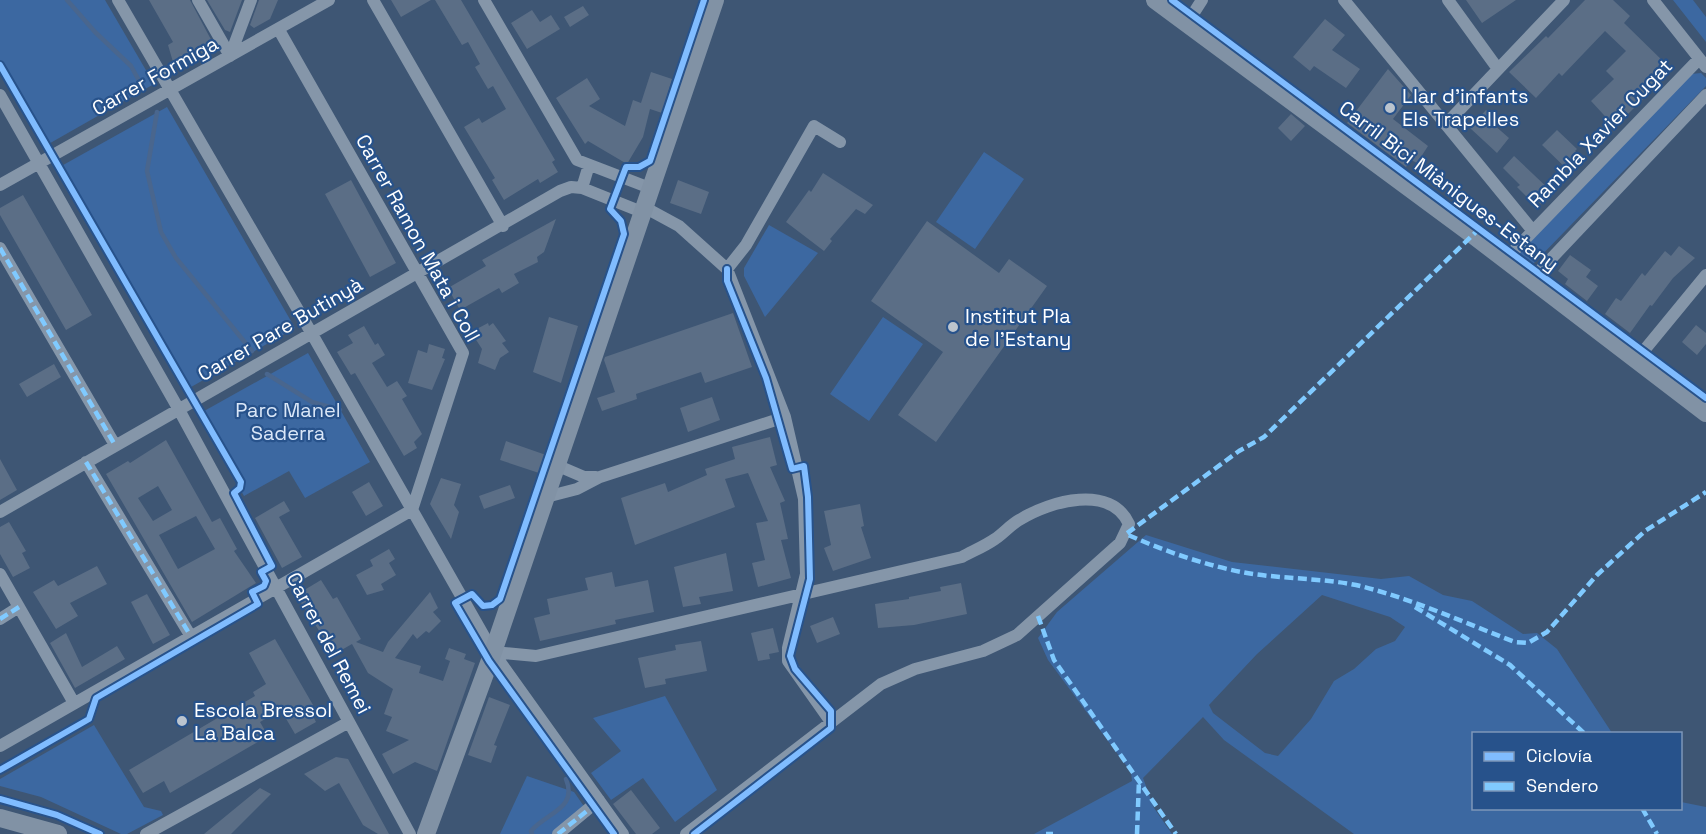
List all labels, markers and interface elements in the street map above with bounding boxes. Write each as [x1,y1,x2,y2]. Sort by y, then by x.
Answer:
street label: Carrer Formiga [87,31,223,121]
street label: Rambla Xavier Cugat [1522,53,1678,213]
place label: Llar d'infants Els Trapelles [1402,83,1529,132]
street label: Carril Bici Miànigues-Estany [1334,95,1564,277]
marker: Llar d'infants Els Trapelles [1383,101,1397,115]
street label: Carrer Ramon Mata i Coll [350,130,486,346]
street label: Carrer Pare Butinyà [193,271,367,387]
place label: Institut Pla de l'Estany [965,303,1071,352]
marker: Institut Pla de l'Estany [946,320,960,334]
park label: Parc Manel Saderra [235,397,341,446]
street label: Carrer del Remei [281,568,377,718]
place label: Escola Bressol La Balca [194,697,332,746]
marker: Escola Bressol La Balca [175,714,189,728]
legend [1472,732,1682,810]
text: Ciclovía [1526,744,1592,767]
text: Sendero [1526,774,1599,797]

